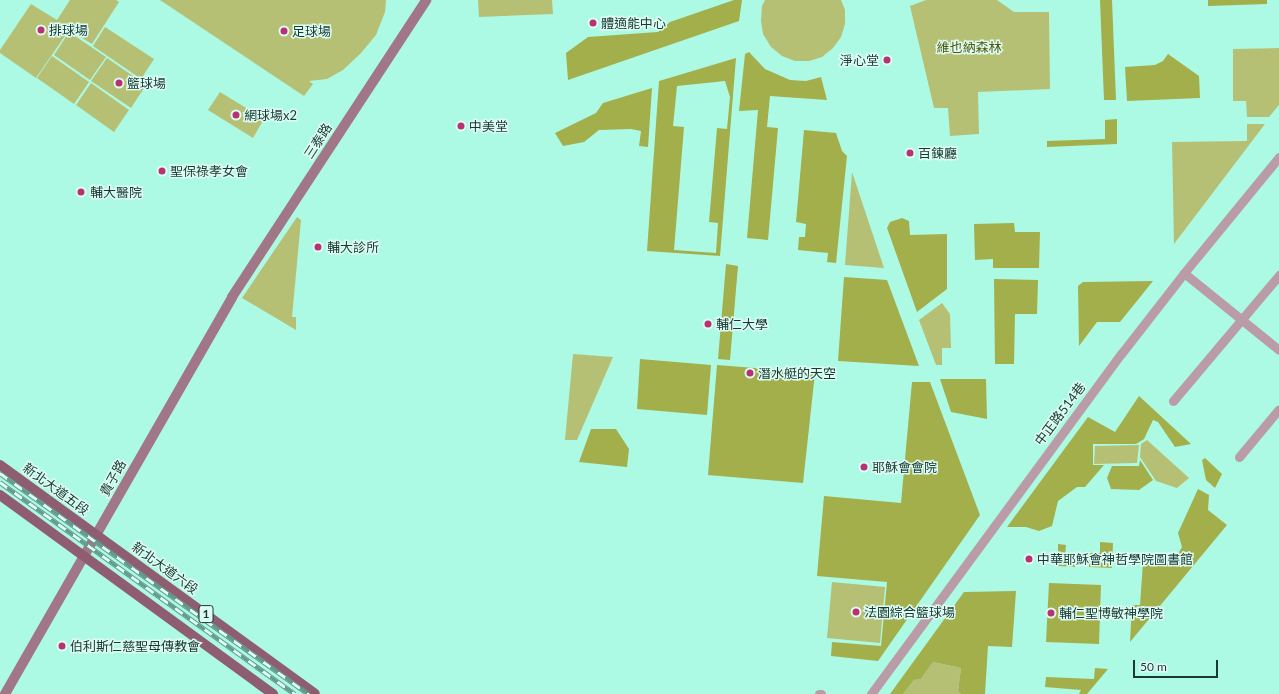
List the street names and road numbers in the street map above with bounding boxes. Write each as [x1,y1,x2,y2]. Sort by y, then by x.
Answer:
street label: 三泰路 [301,120,335,162]
street label: 中正路514巷 [1031,380,1089,448]
street label: 貴子路 [97,457,129,499]
street label: 新北大道五段 [20,460,92,518]
street label: 新北大道六段 [129,539,201,597]
road number: 1 [198,604,214,624]

